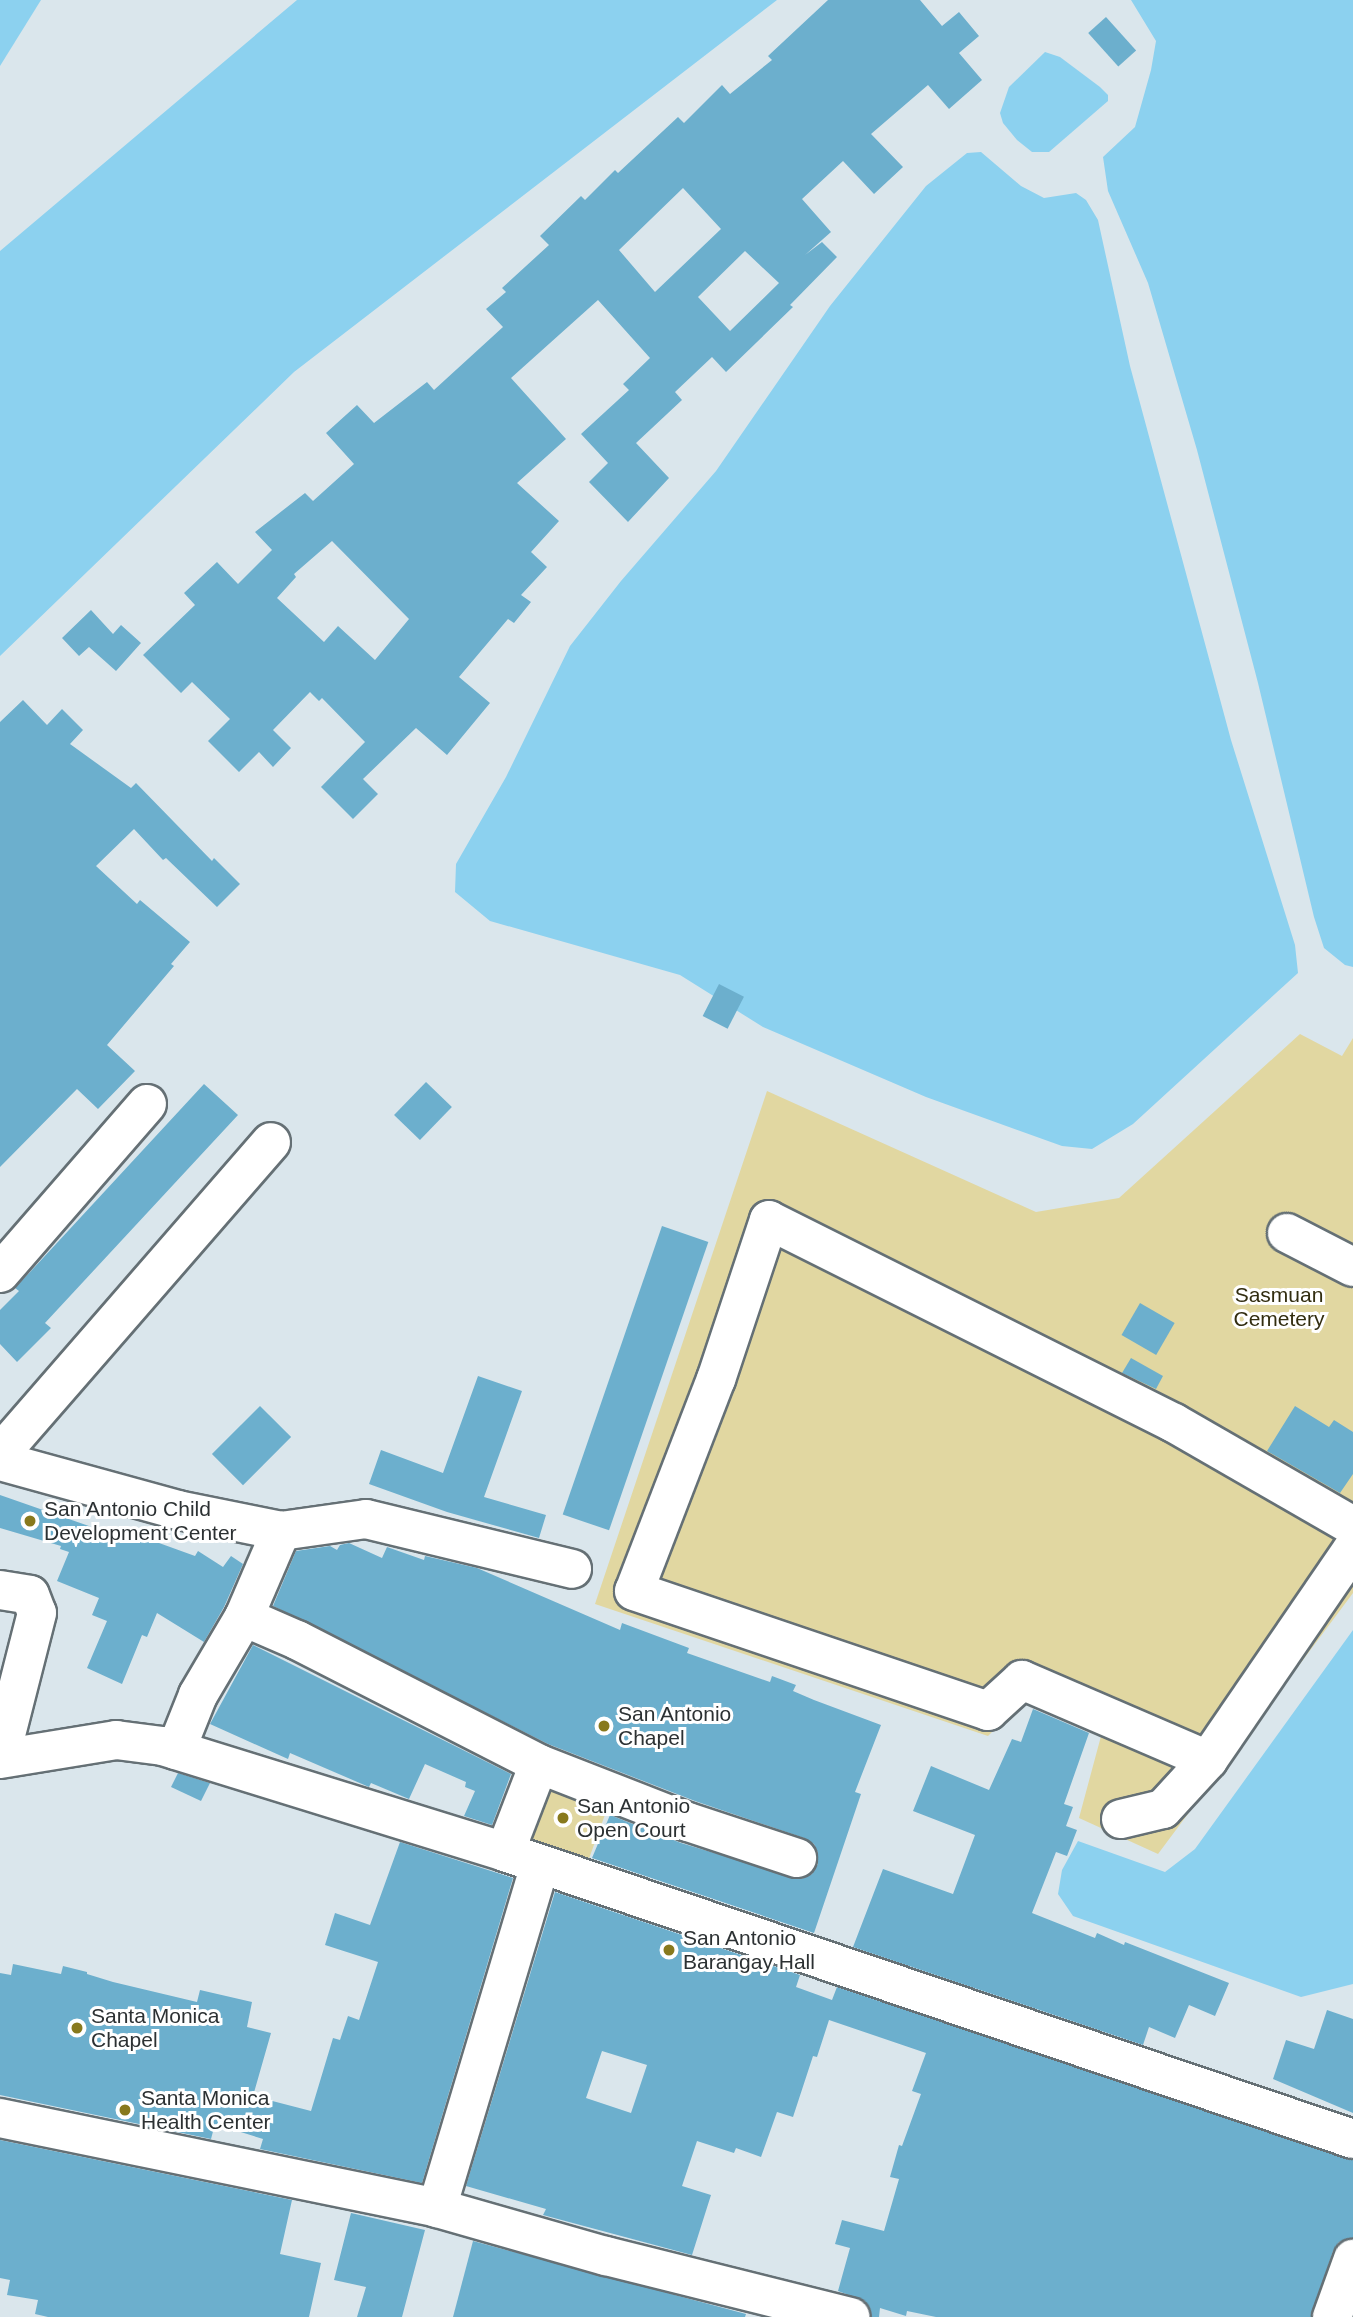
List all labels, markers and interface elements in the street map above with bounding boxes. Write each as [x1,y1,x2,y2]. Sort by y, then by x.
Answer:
park label: Sasmuan Cemetery [1233,1282,1325,1332]
place label: San Antonio Child Development Center [44,1496,237,1546]
marker: San Antonio Child Development Center [22,1513,38,1529]
place label: San Antonio Chapel [618,1701,732,1751]
marker: San Antonio Chapel [596,1718,612,1734]
place label: San Antonio Open Court [577,1793,691,1843]
marker: San Antonio Open Court [555,1810,571,1826]
place label: San Antonio Barangay Hall [683,1925,815,1975]
marker: San Antonio Barangay Hall [661,1942,677,1958]
place label: Santa Monica Chapel [91,2003,219,2053]
marker: Santa Monica Chapel [69,2020,85,2036]
place label: Santa Monica Health Center [141,2085,271,2135]
marker: Santa Monica Health Center [115,2100,135,2120]

